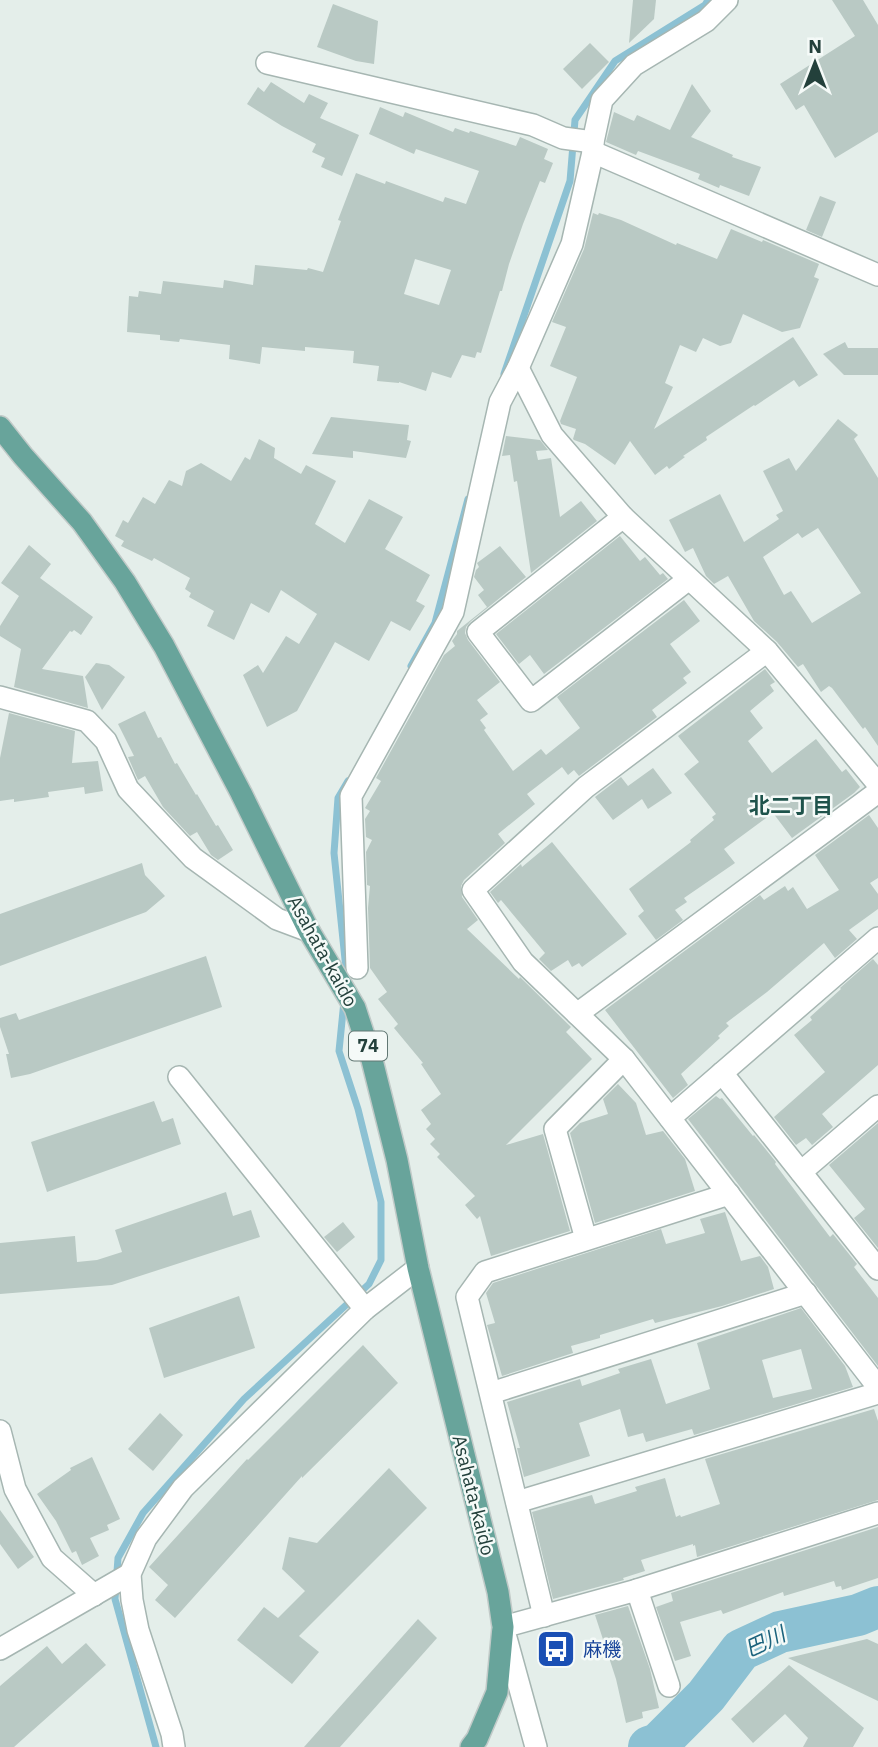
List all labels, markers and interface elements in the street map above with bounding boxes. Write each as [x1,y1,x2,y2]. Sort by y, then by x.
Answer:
north arrow [780,28,850,98]
text: N [808,34,822,58]
district label: 北二丁目 [749,791,833,819]
street label: Asahata-kaido [283,891,363,1011]
road number: 74 [349,1031,387,1060]
street label: Asahata-kaido [447,1432,501,1558]
water label: 巴川 [740,1619,791,1663]
bus stop icon: 麻機 [535,1628,577,1670]
place label: 麻機 [583,1637,621,1661]

